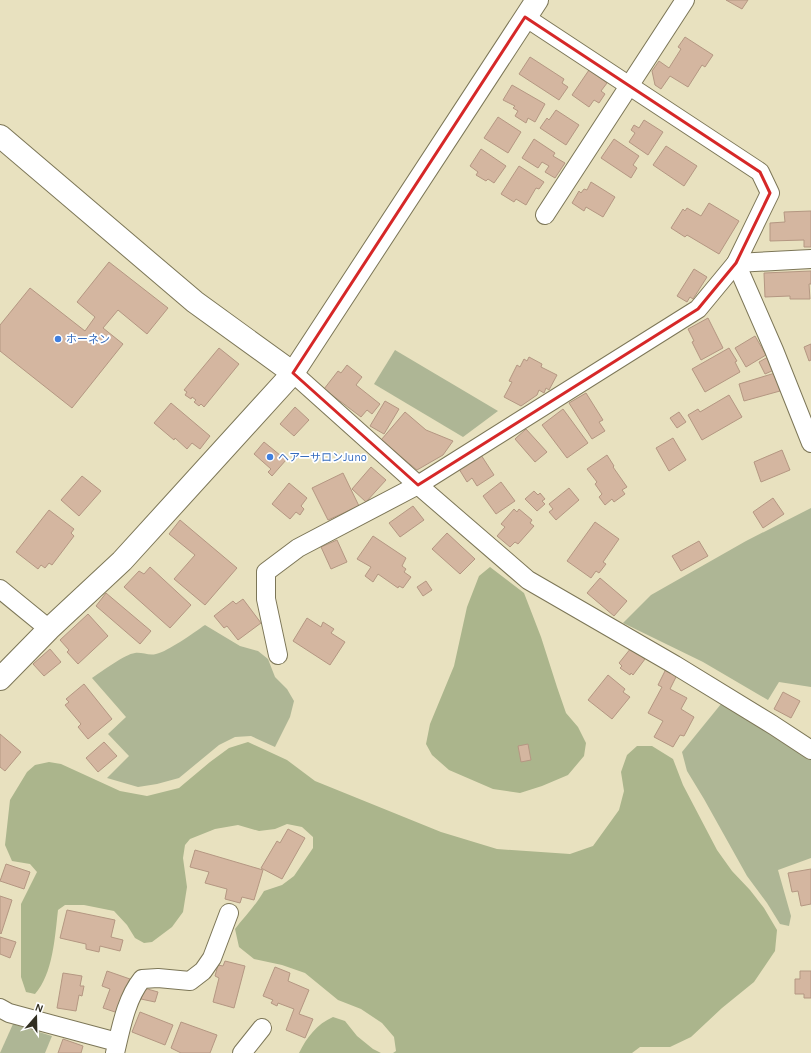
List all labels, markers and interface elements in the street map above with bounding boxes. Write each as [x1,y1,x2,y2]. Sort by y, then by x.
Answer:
place label: ホーネン [66,333,110,346]
marker: ホーネン [53,334,63,344]
place label: ヘアーサロンJuno [278,451,367,464]
marker: ヘアーサロンJuno [265,452,275,462]
north arrow [16,997,56,1037]
text: N [33,1001,45,1016]

